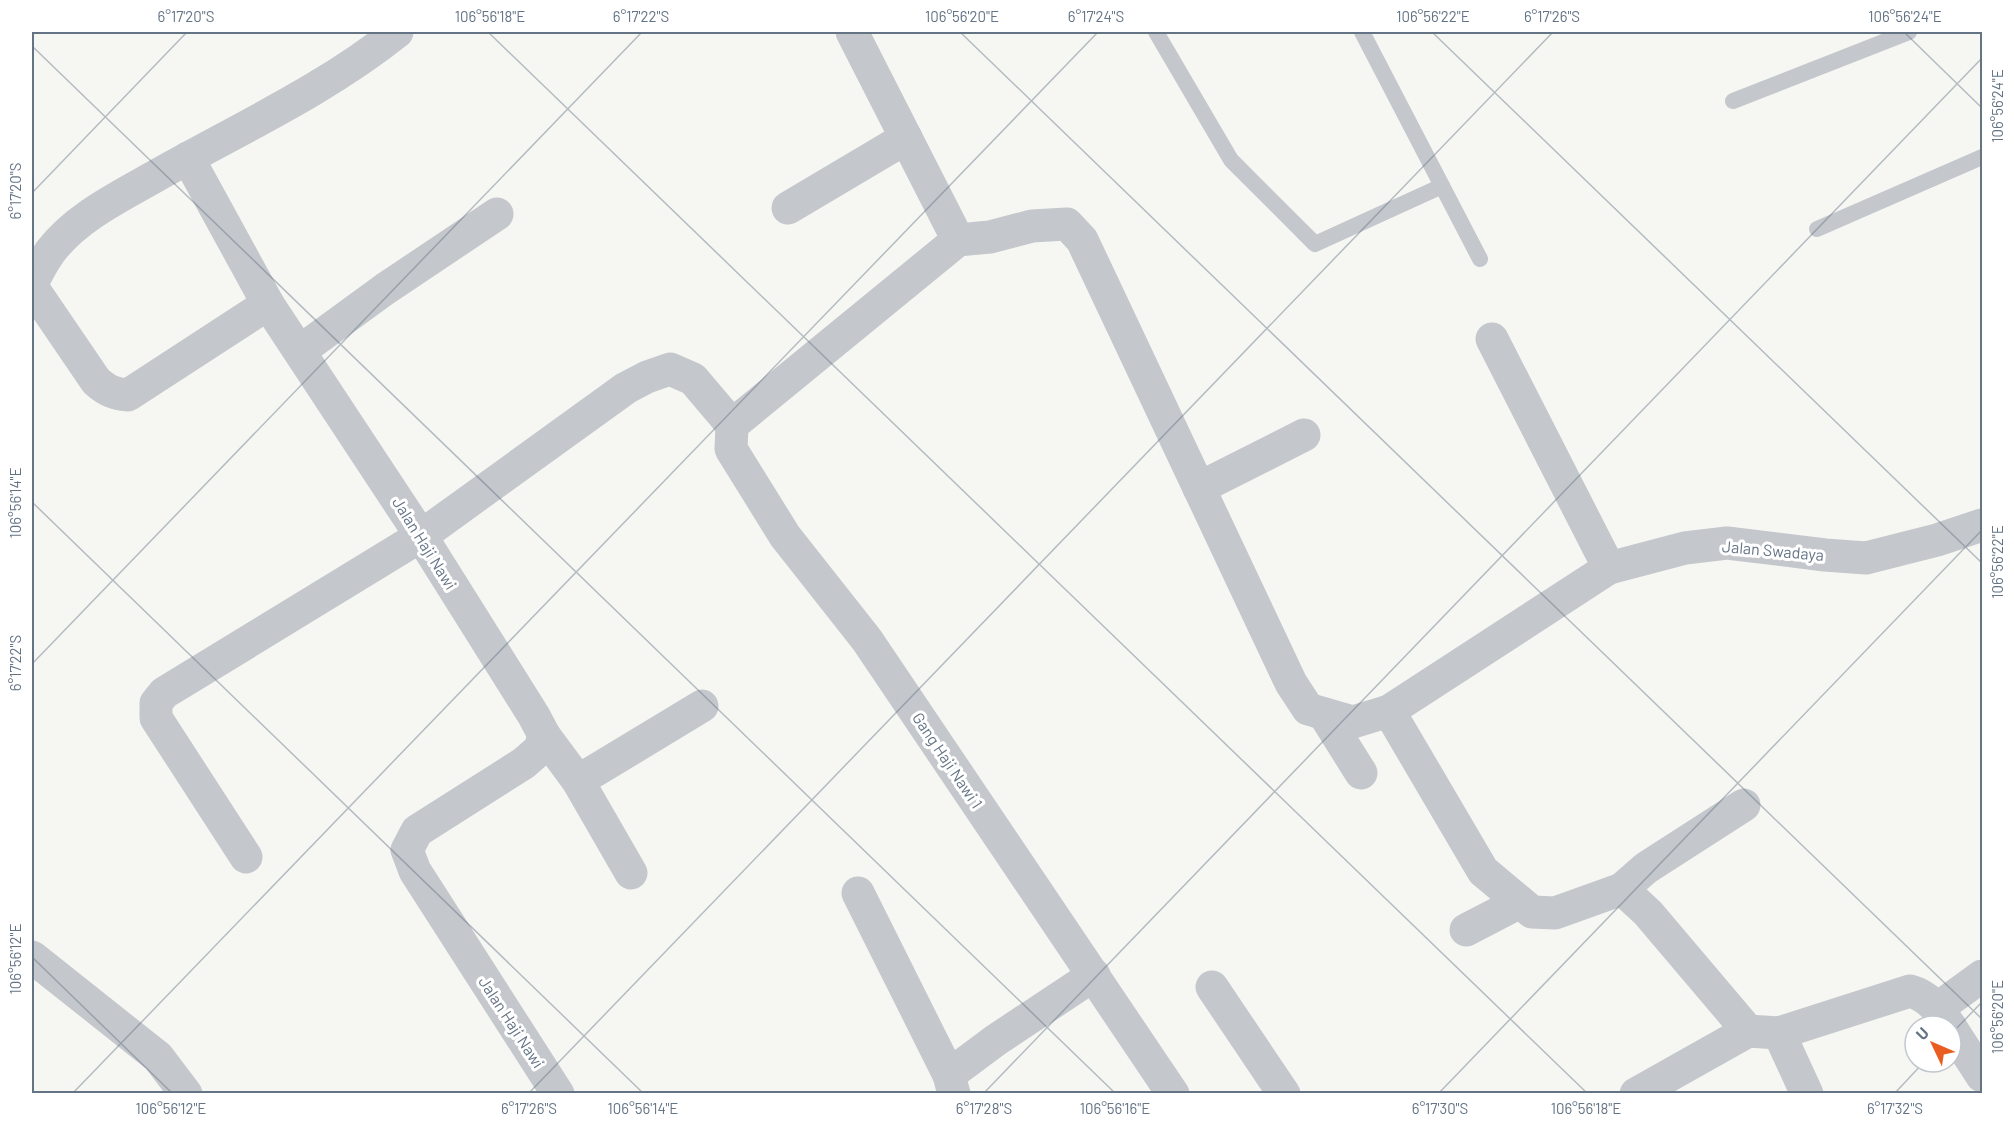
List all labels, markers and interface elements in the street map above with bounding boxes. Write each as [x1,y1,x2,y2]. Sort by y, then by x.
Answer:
text: 6°17'20"S [158,7,215,25]
text: 106°56'18"E [455,7,525,25]
text: 6°17'22"S [613,7,669,25]
text: 106°56'20"E [925,7,999,25]
text: 6°17'24"S [1068,7,1124,25]
text: 106°56'22"E [1396,7,1470,25]
text: 6°17'26"S [1524,7,1580,25]
text: 106°56'24"E [1868,7,1942,25]
text: 106°56'24"E [1988,69,2006,143]
text: 6°17'20"S [6,163,24,220]
text: 106°56'14"E [6,468,24,538]
street label: Jalan Haji Nawi [389,493,461,593]
text: 106°56'22"E [1988,525,2006,599]
street label: Jalan Swadaya [1721,536,1825,564]
text: 6°17'22"S [6,635,24,691]
street label: Gang Haji Nawi 1 [909,709,987,811]
text: 106°56'12"E [6,924,24,994]
street label: Jalan Haji Nawi [475,973,549,1071]
text: 106°56'20"E [1988,980,2006,1054]
north arrow [1903,1014,1963,1074]
text: U [1912,1023,1932,1043]
text: 106°56'12"E [136,1099,206,1117]
text: 6°17'26"S [501,1099,557,1117]
text: 106°56'14"E [608,1099,678,1117]
text: 6°17'28"S [956,1099,1012,1117]
text: 106°56'16"E [1080,1099,1150,1117]
text: 6°17'30"S [1412,1099,1468,1117]
text: 106°56'18"E [1551,1099,1621,1117]
text: 6°17'32"S [1867,1099,1923,1117]

